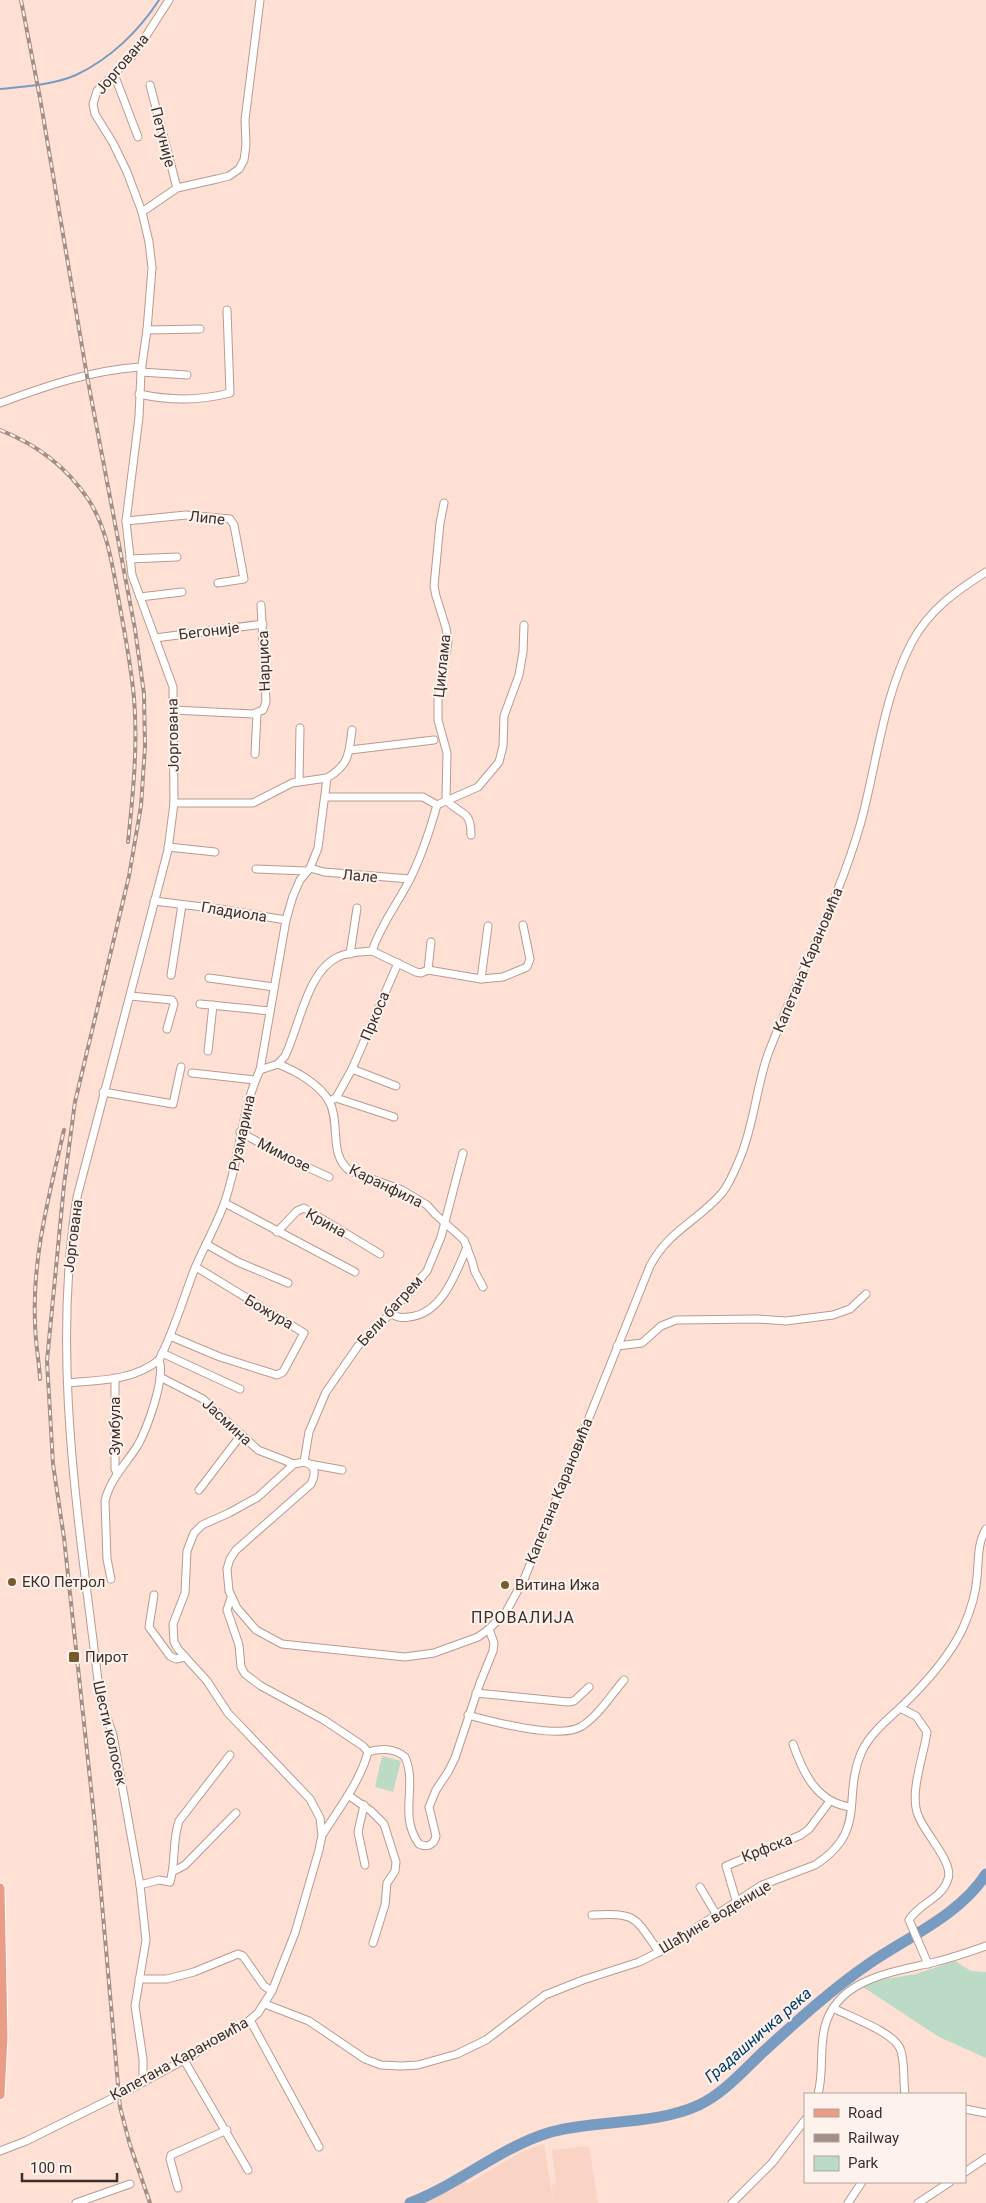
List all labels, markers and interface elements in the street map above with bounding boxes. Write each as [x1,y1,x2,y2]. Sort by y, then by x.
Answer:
street label: Јоргована [91,30,153,98]
street label: Петуније [147,105,179,169]
street label: Липе [188,507,226,529]
street label: Бегоније [178,618,240,644]
street label: Нарциса [254,630,274,692]
street label: Циклама [430,633,454,699]
street label: Јоргована [163,698,183,772]
street label: Лале [342,865,378,887]
street label: Капетана Карановића [769,885,847,1035]
street label: Гладиола [200,898,268,926]
street label: Пркоса [357,989,393,1043]
street label: Рузмарина [225,1093,259,1173]
street label: Мимозе [255,1134,314,1176]
street label: Каранфила [346,1161,426,1211]
street label: Јоргована [60,1198,86,1274]
street label: Крина [303,1205,349,1241]
street label: Бели багрем [354,1272,426,1350]
street label: Божура [242,1291,296,1333]
street label: Јасмина [199,1395,255,1449]
street label: Зумбула [106,1396,124,1456]
street label: Капетана Карановића [522,1415,596,1567]
place label: ЕКО Петрол [22,1573,105,1591]
marker: ЕКО Петрол [6,1576,18,1588]
place label: Витина Ижа [515,1576,600,1594]
marker: Витина Ижа [499,1579,511,1591]
district label: ПРОВАЛИЈА [471,1608,575,1627]
place label: Пирот [85,1648,128,1666]
marker: Пирот [67,1650,81,1664]
street label: Шести колосек [89,1679,131,1787]
street label: Крфска [739,1830,795,1866]
street label: Шађине воденице [656,1876,774,1957]
water label: Градашничка река [701,1983,815,2087]
street label: Капетана Карановића [107,2013,251,2105]
legend [804,2093,966,2183]
text: Road [848,2104,882,2122]
text: Railway [848,2129,899,2147]
scale bar [22,2150,118,2182]
text: Park [848,2154,879,2172]
text: 100 m [30,2159,72,2177]

